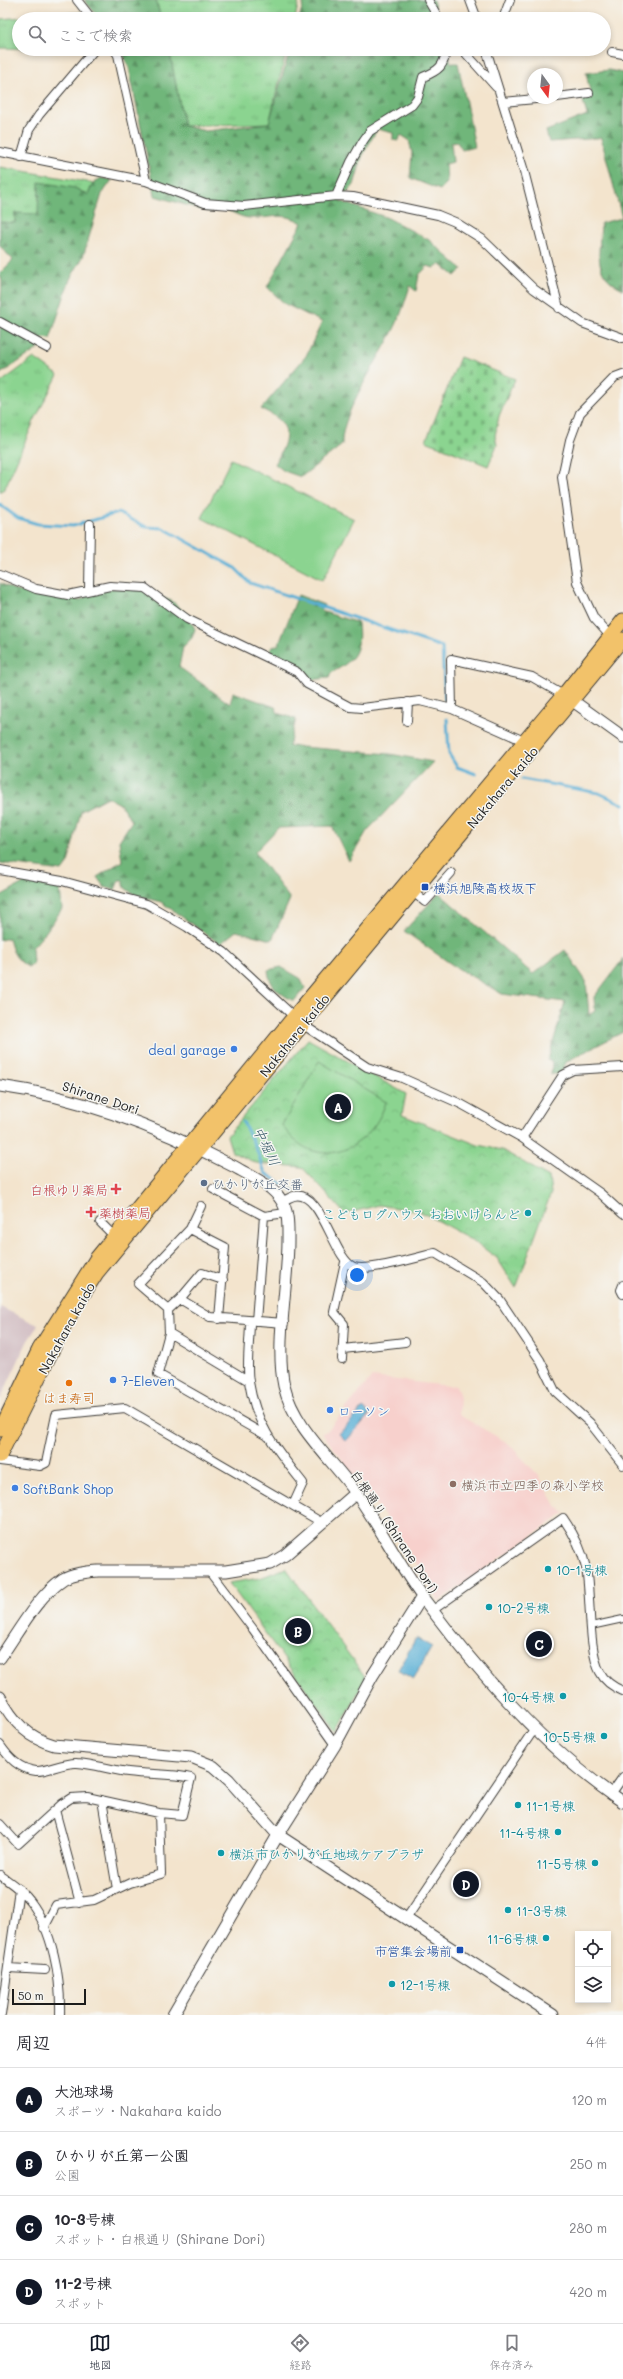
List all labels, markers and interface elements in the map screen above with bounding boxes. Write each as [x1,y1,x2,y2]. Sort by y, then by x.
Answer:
search box [12,12,611,56]
icon: search [26,23,48,45]
text: ここで検索 [58,25,133,45]
north arrow [527,68,563,104]
street label: Nakahara kaido [463,742,541,831]
place label: 横浜旭陵高校坂下 [433,879,537,896]
marker: 横浜旭陵高校坂下 [420,882,430,892]
street label: Nakahara kaido [255,990,333,1080]
place label: deal garage [148,1041,226,1058]
marker: deal garage [229,1044,239,1054]
street label: Shirane Dori [60,1077,142,1117]
pin: A [325,1092,351,1122]
water label: 中堀川 [249,1123,285,1169]
place label: ひかりが丘交番 [212,1175,303,1192]
marker: ひかりが丘交番 [199,1178,209,1188]
place label: 白根ゆり薬局 [30,1181,108,1198]
marker: 白根ゆり薬局 [111,1184,121,1194]
place label: 薬樹薬局 [99,1204,151,1221]
place label: こどもログハウス おおいけらんど [322,1205,520,1222]
marker: 薬樹薬局 [86,1207,96,1217]
marker: こどもログハウス おおいけらんど [523,1208,533,1218]
your location [347,1265,367,1285]
street label: Nakahara kaido [34,1279,98,1377]
place label: 7-Eleven [121,1372,175,1389]
marker: 7-Eleven [108,1375,118,1385]
marker: はま寿司 [64,1378,74,1388]
place label: はま寿司 [43,1389,95,1406]
place label: ローソン [338,1402,390,1419]
marker: ローソン [325,1405,335,1415]
street label: 白根通り (Shirane Dori) [347,1466,443,1596]
place label: 横浜市立四季の森小学校 [461,1476,604,1493]
marker: 横浜市立四季の森小学校 [448,1479,458,1489]
place label: SoftBank Shop [23,1480,114,1497]
marker: SoftBank Shop [10,1483,20,1493]
place label: 10-1号棟 [556,1561,607,1578]
marker: 10-1号棟 [543,1564,553,1574]
place label: 10-2号棟 [497,1599,550,1616]
marker: 10-2号棟 [484,1602,494,1612]
pin: B [285,1616,311,1646]
pin: C [526,1629,552,1659]
place label: 10-4号棟 [502,1688,555,1705]
marker: 10-4号棟 [558,1691,568,1701]
place label: 10-5号棟 [543,1728,596,1745]
marker: 10-5号棟 [599,1731,609,1741]
place label: 11-1号棟 [526,1797,575,1814]
marker: 11-1号棟 [513,1800,523,1810]
place label: 11-4号棟 [499,1824,550,1841]
marker: 11-4号棟 [553,1827,563,1837]
place label: 横浜市ひかりが丘地域ケアプラザ [229,1845,424,1862]
marker: 横浜市ひかりが丘地域ケアプラザ [216,1848,226,1858]
place label: 11-5号棟 [536,1855,587,1872]
marker: 11-5号棟 [590,1858,600,1868]
pin: D [453,1869,479,1899]
place label: 11-3号棟 [516,1902,567,1919]
marker: 11-3号棟 [503,1905,513,1915]
place label: 11-6号棟 [487,1930,538,1947]
map controls [575,1931,611,2003]
button: locate [575,1931,611,1967]
marker: 11-6号棟 [541,1933,551,1943]
place label: 市営集会場前 [374,1942,452,1959]
marker: 市営集会場前 [455,1945,465,1955]
button: layers [575,1967,611,2003]
place label: 12-1号棟 [400,1976,450,1993]
marker: 12-1号棟 [387,1979,397,1989]
scale bar [12,1987,86,2006]
text: 50 m [18,1988,44,2003]
text: 周辺 [16,2031,50,2053]
text: 4件 [586,2033,607,2050]
text: 大池球場 [54,2081,114,2101]
text: A [24,2091,34,2108]
text: 120 m [571,2091,607,2108]
text: スポーツ · Nakahara kaido [54,2102,222,2119]
text: ひかりが丘第一公園 [54,2145,189,2165]
text: B [25,2155,33,2172]
text: 250 m [570,2155,607,2172]
text: 公園 [54,2166,80,2183]
text: 10-3号棟 [54,2209,116,2229]
text: C [24,2219,34,2236]
text: 280 m [569,2219,607,2236]
text: スポット · 白根通り (Shirane Dori) [54,2230,265,2247]
text: 11-2号棟 [54,2273,112,2293]
text: D [24,2283,34,2300]
text: 420 m [570,2283,607,2300]
text: スポット [54,2294,106,2311]
tab: 地図 [89,2332,111,2372]
tab: 経路 [289,2332,311,2372]
tab: 保存済み [490,2332,534,2372]

